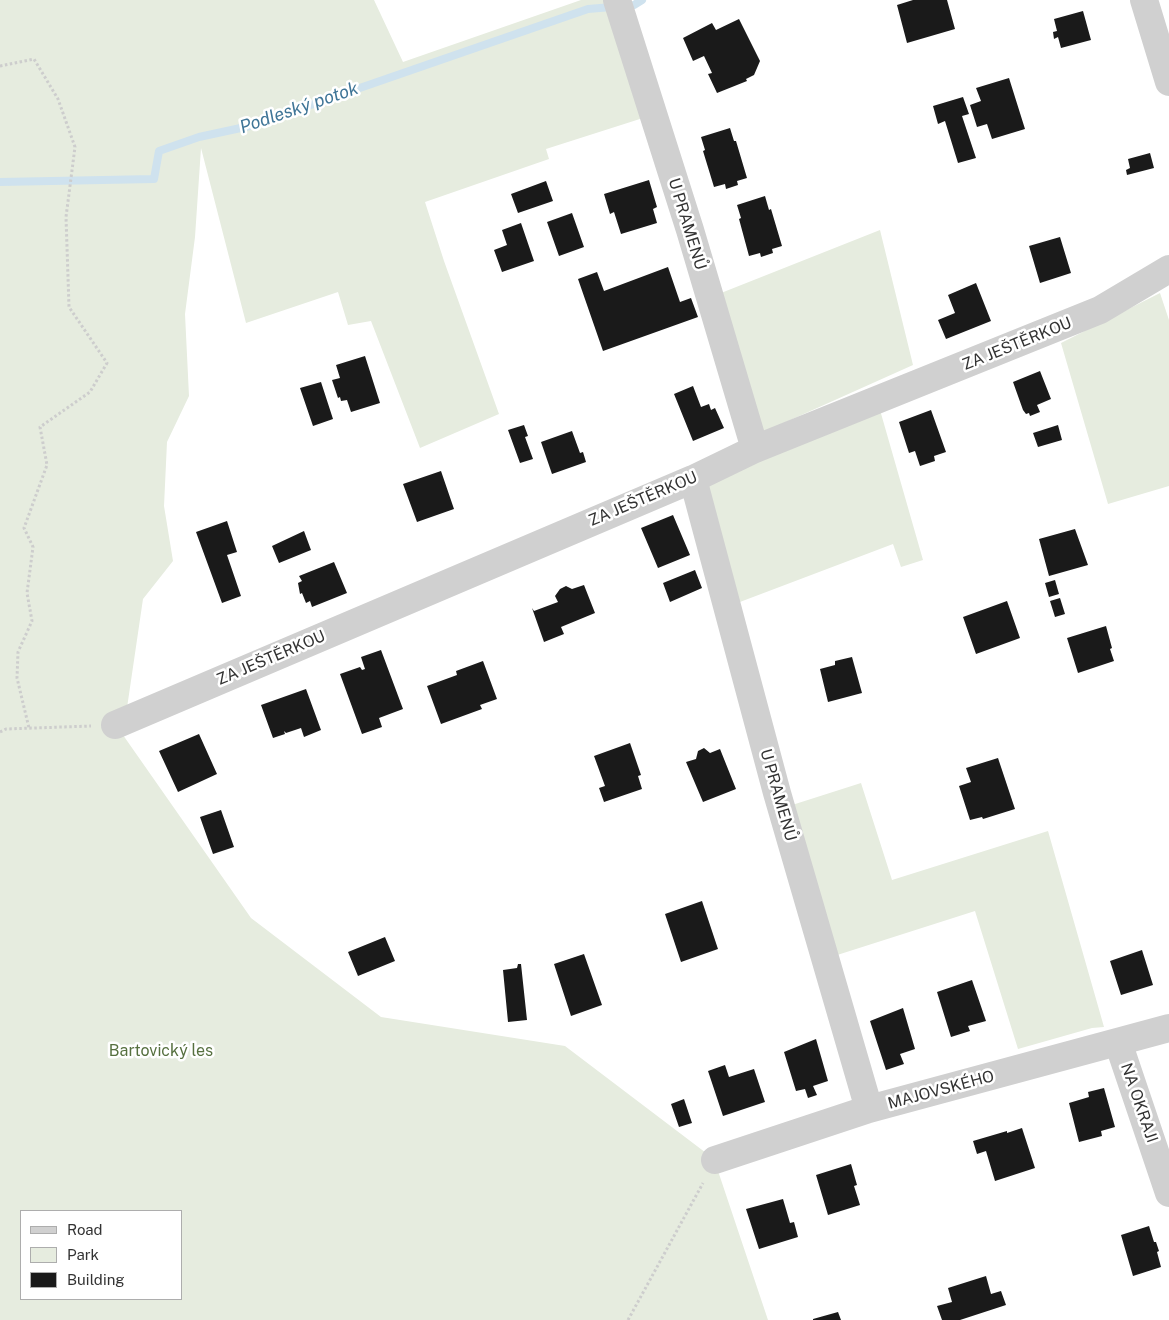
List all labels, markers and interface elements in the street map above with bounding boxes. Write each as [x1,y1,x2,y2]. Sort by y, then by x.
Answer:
water label: Podleský potok [237,78,361,138]
street label: U PRAMENŮ [664,176,710,272]
street label: ZA JEŠTĚRKOU [960,313,1074,375]
street label: ZA JEŠTĚRKOU [586,467,700,531]
street label: ZA JEŠTĚRKOU [214,626,328,690]
street label: U PRAMENŮ [756,747,800,843]
park label: Bartovický les [109,1041,213,1061]
street label: NA OKRAJI [1116,1061,1162,1145]
street label: MAJOVSKÉHO [886,1067,996,1113]
legend [20,1210,182,1300]
text: Road [67,1221,103,1238]
text: Park [67,1246,99,1263]
text: Building [67,1271,125,1288]

